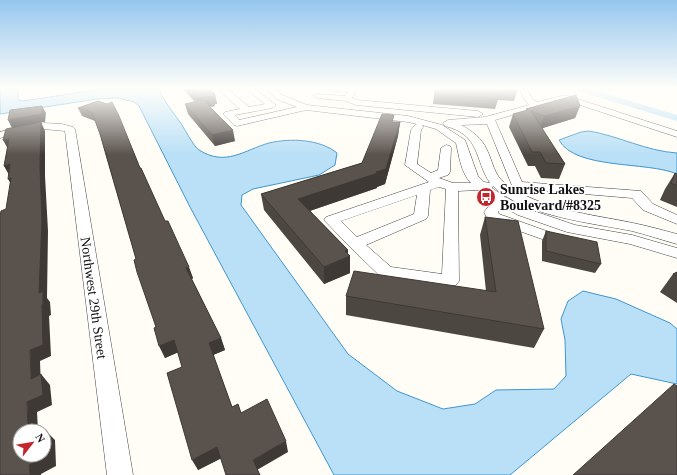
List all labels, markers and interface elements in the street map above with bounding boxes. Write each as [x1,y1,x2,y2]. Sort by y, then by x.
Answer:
place label: Sunrise Lakes Boulevard/#8325 [500,182,601,213]
bus stop icon: Sunrise Lakes Boulevard/#8325 [475,186,497,208]
street label: Northwest 29th Street [78,236,109,360]
north arrow [12,423,52,463]
text: N [33,431,48,444]

